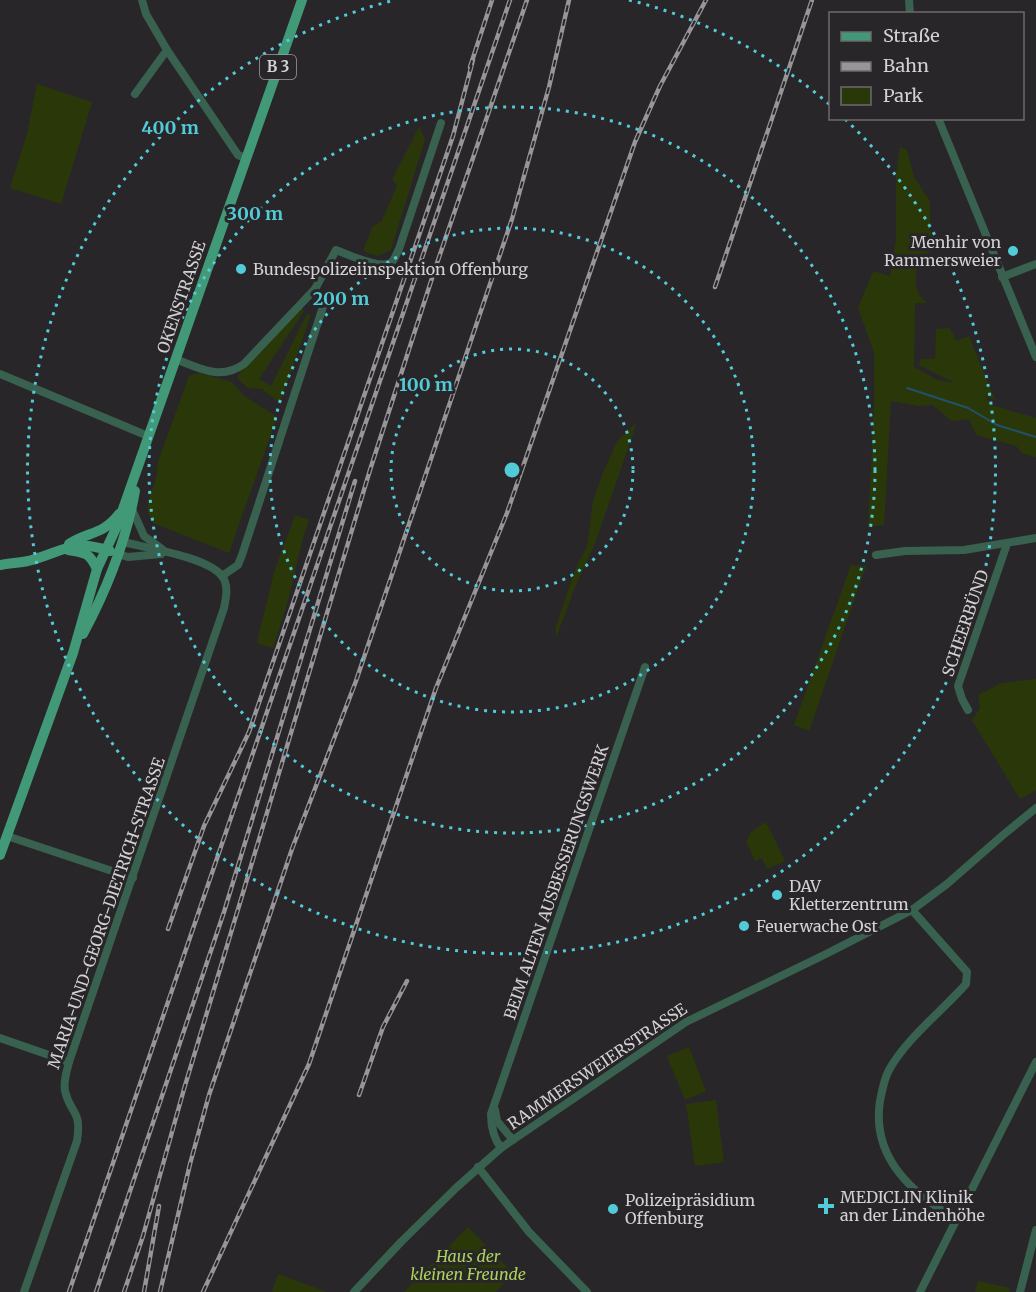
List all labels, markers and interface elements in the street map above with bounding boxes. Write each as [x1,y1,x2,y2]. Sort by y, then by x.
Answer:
legend [829,12,1024,120]
text: Straße [883,24,940,47]
text: Bahn [883,54,929,77]
road number: B 3 [260,55,296,79]
text: Park [883,84,924,107]
text: 400 m [141,116,199,139]
text: 300 m [227,202,283,225]
place label: Menhir von Rammersweier [884,232,1001,270]
street label: OKENSTRASSE [152,237,210,356]
marker: Menhir von Rammersweier [1006,244,1020,258]
place label: Bundespolizeiinspektion Offenburg [253,259,528,279]
marker: Bundespolizeiinspektion Offenburg [234,262,248,276]
text: 200 m [313,287,369,310]
text: 100 m [399,373,453,396]
centre of rings [502,460,522,480]
street label: SCHEERBÜND [937,567,993,679]
street label: BEIM ALTEN AUSBESSERUNGSWERK [499,741,613,1022]
street label: MARIA-UND-GEORG-DIETRICH-STRASSE [43,754,169,1071]
place label: DAV Kletterzentrum [789,876,909,914]
marker: DAV Kletterzentrum [770,888,784,902]
place label: Feuerwache Ost [756,916,879,936]
marker: Feuerwache Ost [737,919,751,933]
street label: RAMMERSWEIERSTRASSE [504,998,691,1134]
place label: MEDICLIN Klinik an der Lindenhöhe [840,1187,985,1225]
place label: Polizeipräsidium Offenburg [625,1190,755,1228]
marker: MEDICLIN Klinik an der Lindenhöhe [817,1197,835,1215]
marker: Polizeipräsidium Offenburg [606,1202,620,1216]
park label: Haus der kleinen Freunde [410,1246,526,1284]

